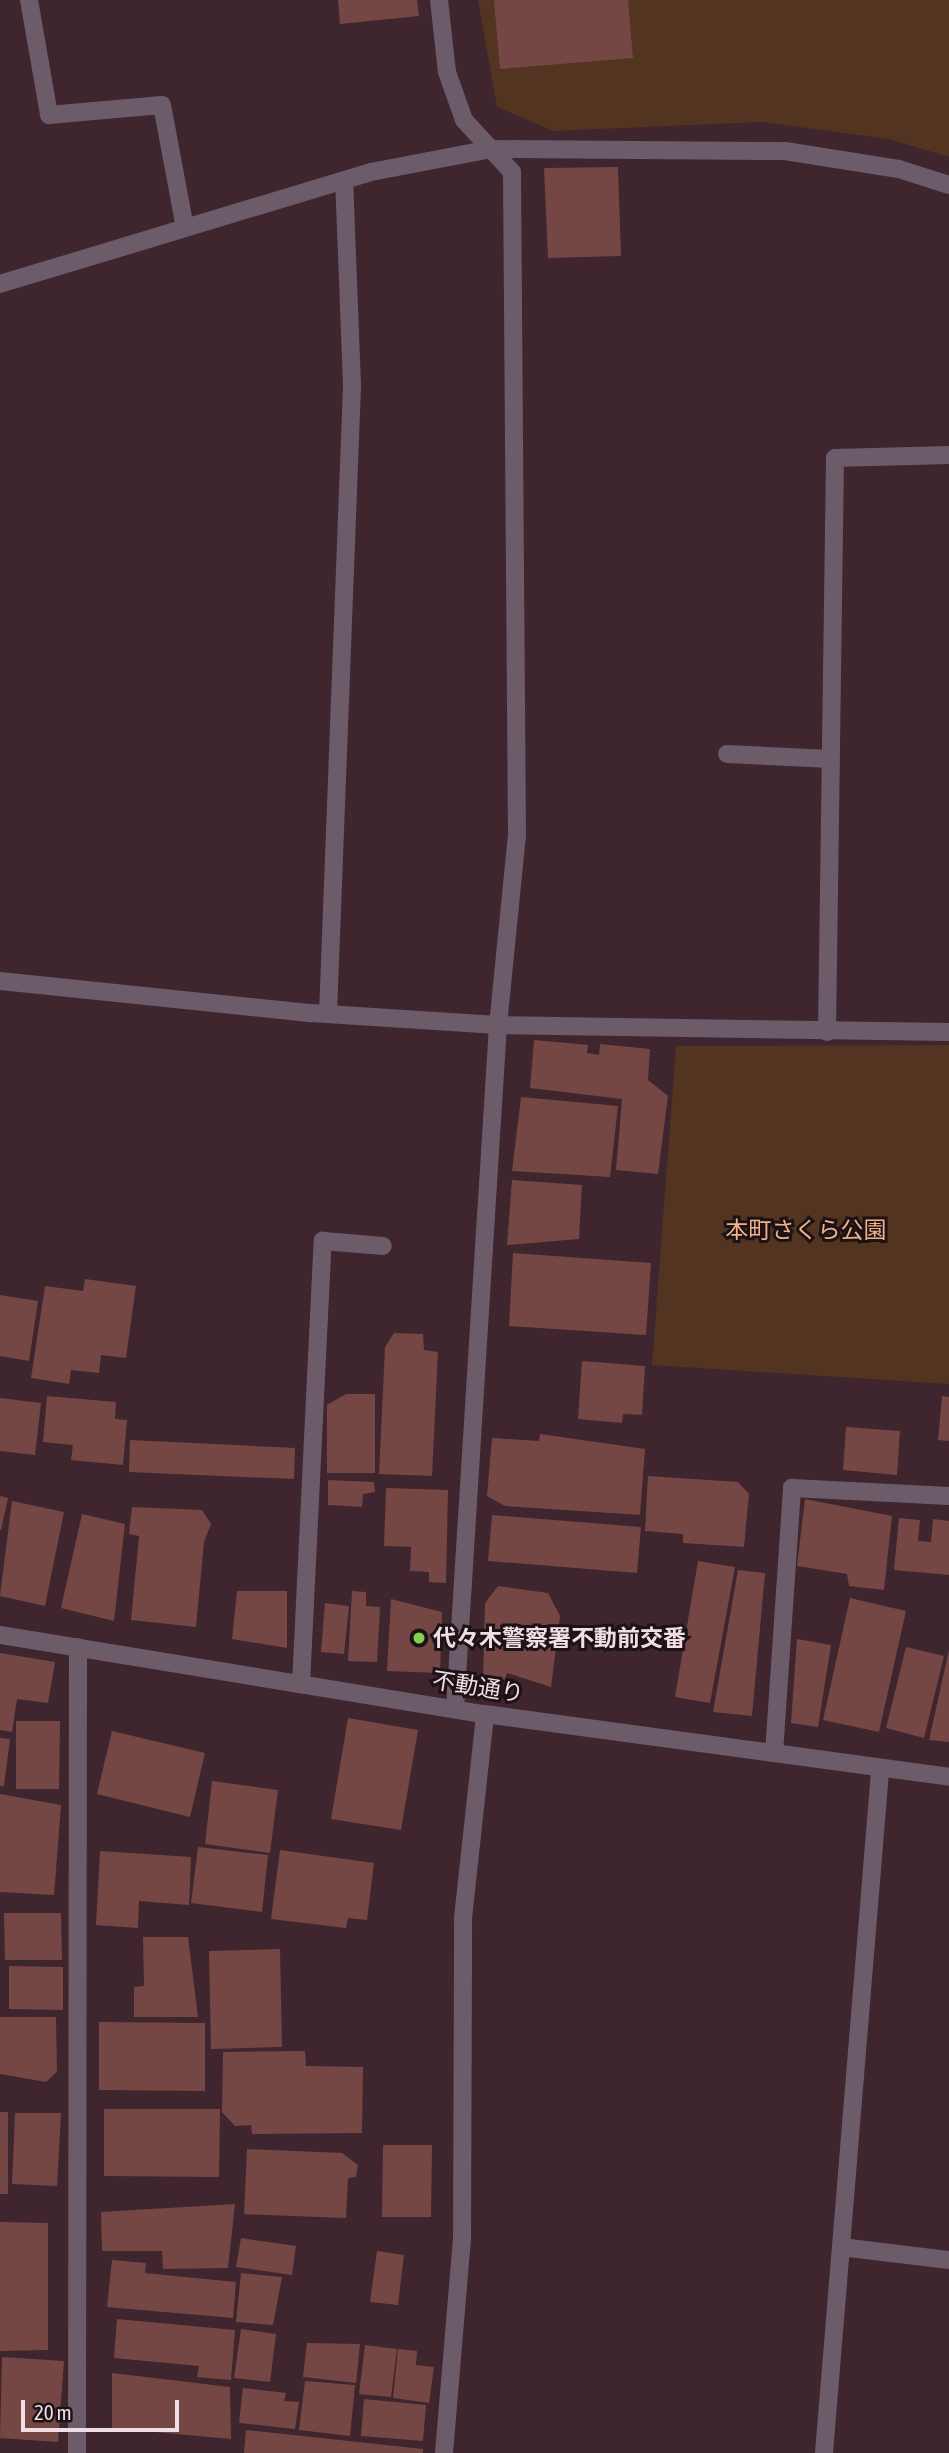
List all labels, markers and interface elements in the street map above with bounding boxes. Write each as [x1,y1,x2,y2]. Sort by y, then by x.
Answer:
park label: 本町さくら公園 [726,1216,886,1244]
place label: 代々木警察署不動前交番 [433,1624,686,1652]
marker: 代々木警察署不動前交番 [411,1630,427,1646]
street label: 不動通り [430,1666,526,1708]
scale bar [24,2386,182,2430]
text: 20 m [34,2400,72,2424]

